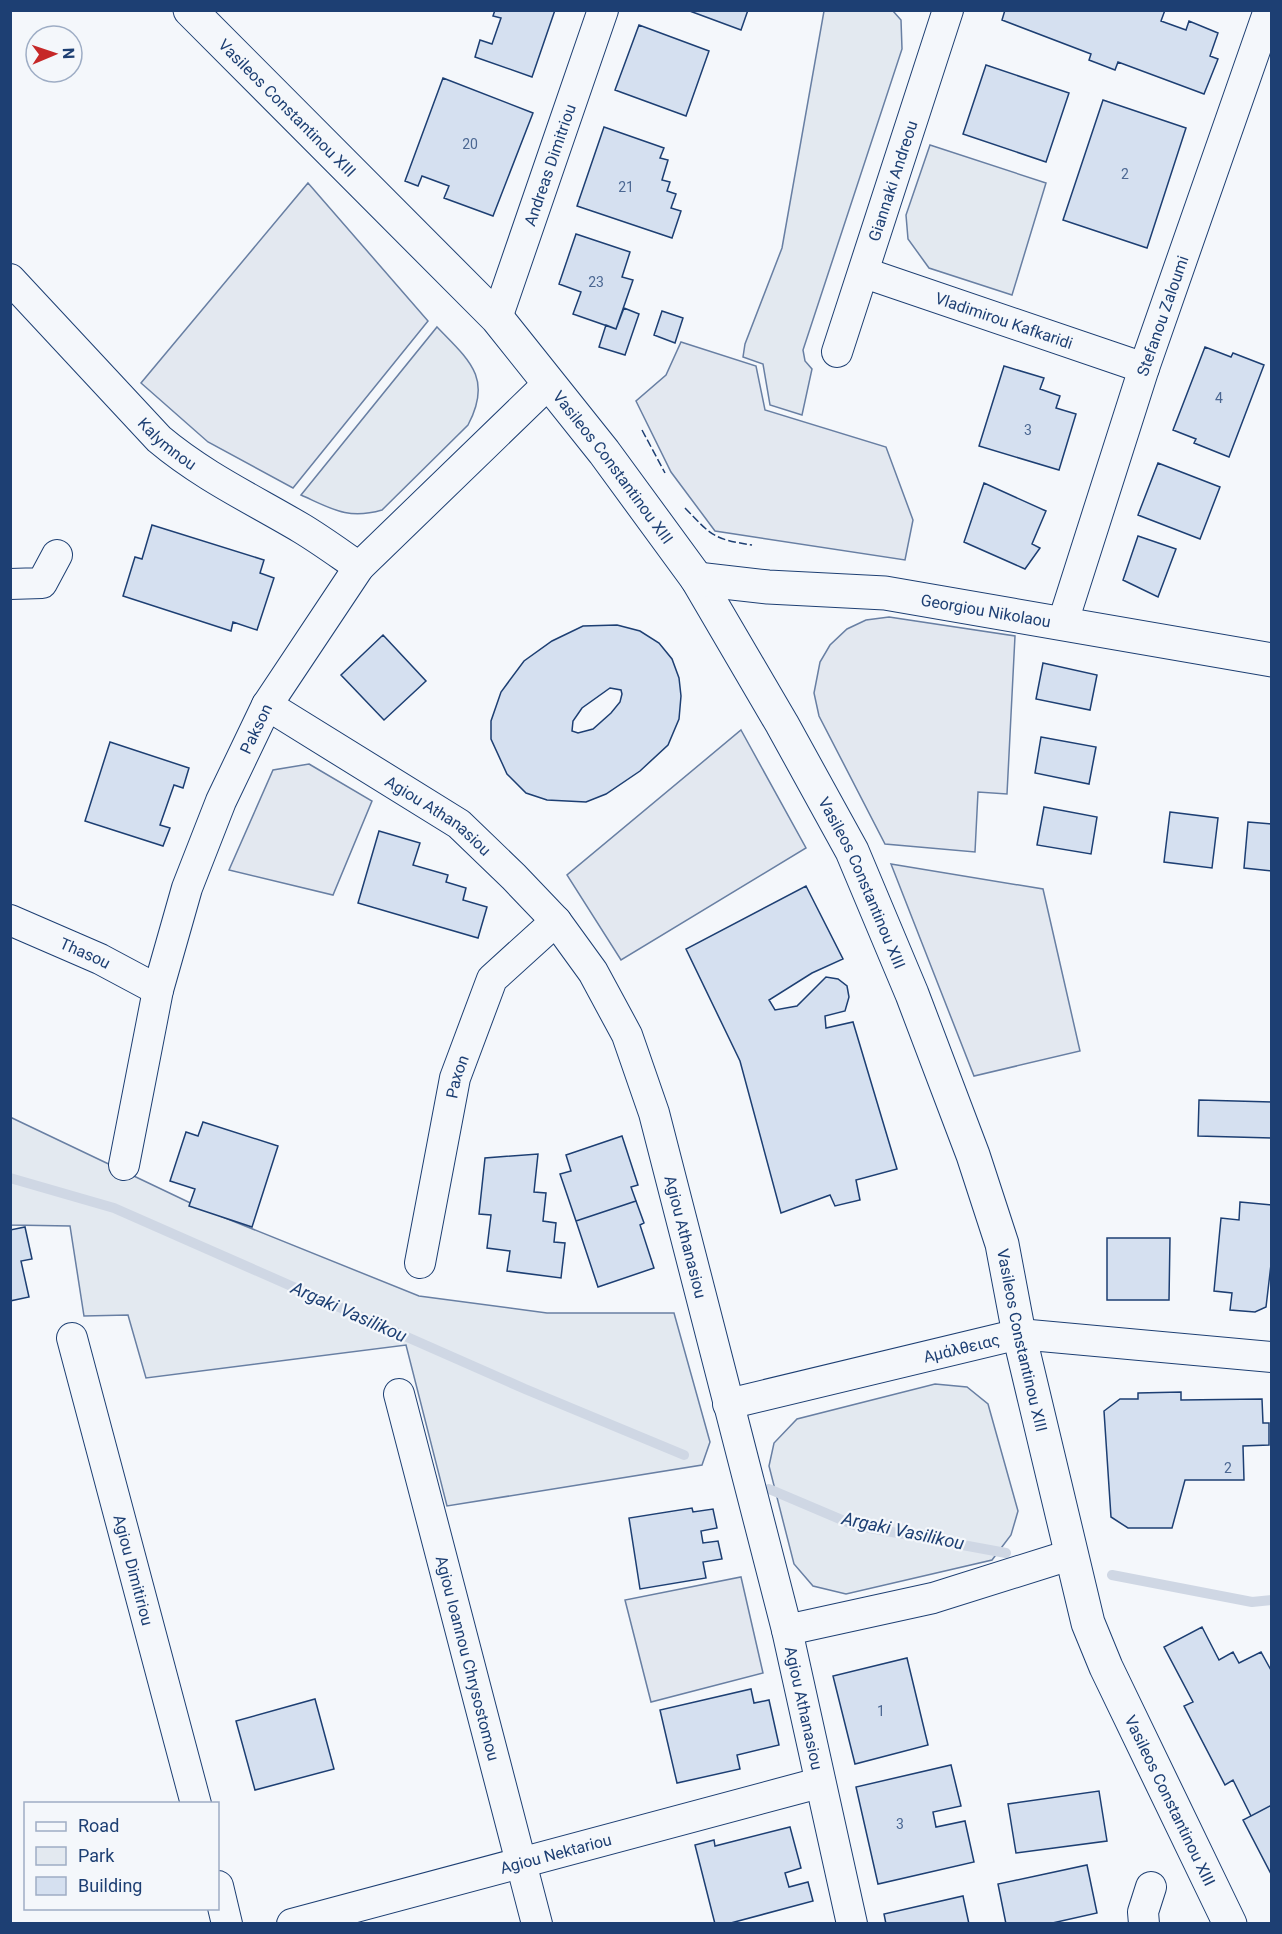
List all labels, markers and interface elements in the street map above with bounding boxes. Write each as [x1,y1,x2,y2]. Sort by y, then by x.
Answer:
north arrow [24,24,84,84]
street label: Vasileos Constantinou XIII [214,35,360,181]
text: N [59,48,78,59]
street label: Andreas Dimitriou [520,101,580,229]
street label: Giannaki Andreou [865,118,922,244]
house number: 20 [462,136,478,152]
house number: 2 [1121,166,1129,182]
house number: 21 [618,179,634,195]
street label: Stefanou Zaloumi [1133,253,1193,378]
house number: 23 [588,274,604,290]
street label: Vladimirou Kafkaridi [933,289,1075,353]
street label: Vasileos Constantinou XIII [549,387,677,548]
house number: 4 [1215,390,1223,406]
street label: Kalymnou [134,414,200,474]
house number: 3 [1024,422,1032,438]
street label: Georgiou Nikolaou [919,590,1052,632]
street label: Pakson [236,701,276,757]
street label: Agiou Athanasiou [382,772,495,860]
street label: Vasileos Constantinou XIII [814,794,909,972]
street label: Thasou [57,934,114,973]
street label: Paxon [442,1052,473,1100]
street label: Agiou Athanasiou [660,1174,710,1300]
street label: Vasileos Constantinou XIII [993,1247,1051,1434]
water label: Argaki Vasilikou [287,1276,411,1347]
street label: Αμάλθειας [921,1330,1001,1367]
house number: 2 [1224,1460,1232,1476]
water label: Argaki Vasilikou [839,1507,966,1554]
street label: Agiou Dimitiriou [109,1513,157,1628]
street label: Agiou Ioannou Chrysostomou [431,1554,503,1763]
street label: Agiou Athanasiou [781,1645,827,1772]
house number: 1 [877,1703,885,1719]
street label: Vasileos Constantinou XIII [1121,1712,1219,1889]
legend [24,1802,219,1910]
text: Road [78,1815,119,1836]
house number: 3 [896,1816,904,1832]
street label: Agiou Nektariou [498,1830,614,1878]
text: Park [78,1845,115,1866]
text: Building [78,1875,142,1896]

